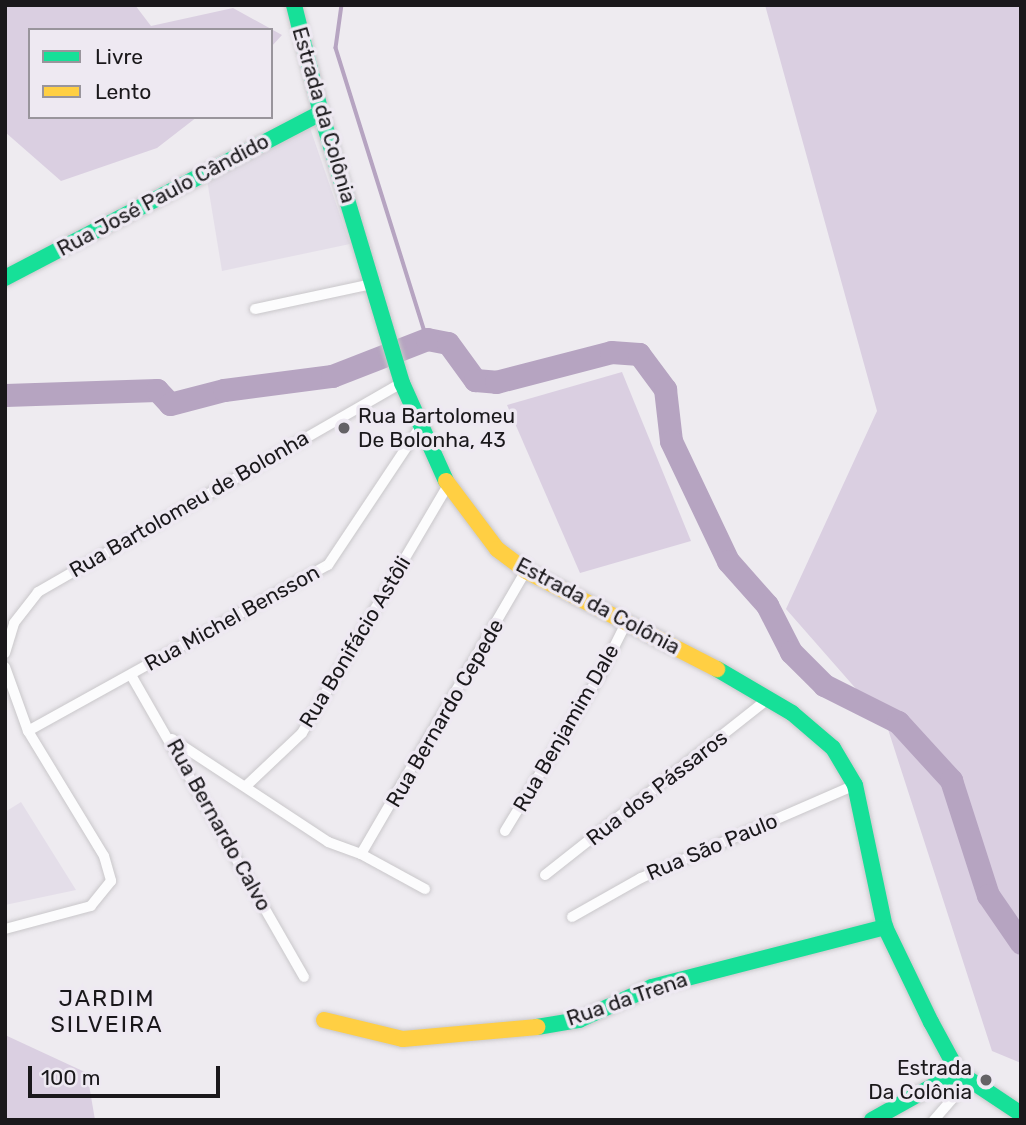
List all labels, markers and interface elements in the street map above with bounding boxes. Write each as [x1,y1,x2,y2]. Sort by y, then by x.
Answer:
street label: Estrada da Colônia [287,24,361,206]
legend [28,28,273,119]
text: Livre [95,44,143,69]
text: Lento [95,79,151,104]
street label: Rua José Paulo Cândido [53,128,273,262]
place label: Rua Bartolomeu De Bolonha, 43 [358,403,515,453]
marker: Rua Bartolomeu De Bolonha, 43 [336,420,352,436]
street label: Rua Bartolomeu de Bolonha [65,425,313,583]
street label: Rua Bonifácio Astôli [294,552,416,732]
street label: Estrada da Colônia [512,552,684,660]
street label: Rua Michel Bensson [140,559,324,677]
street label: Rua Bernardo Cepede [381,614,509,812]
street label: Rua Benjamim Dale [508,640,624,816]
street label: Rua dos Pássaros [581,725,733,851]
street label: Rua Bernardo Calvo [161,735,277,915]
street label: Rua São Paulo [643,808,781,886]
street label: Rua da Trena [563,966,691,1032]
district label: JARDIM SILVEIRA [51,984,163,1038]
scale bar [32,1052,224,1096]
place label: Estrada Da Colônia [868,1055,972,1105]
text: 100 m [41,1065,100,1090]
marker: Estrada Da Colônia [978,1072,994,1088]

